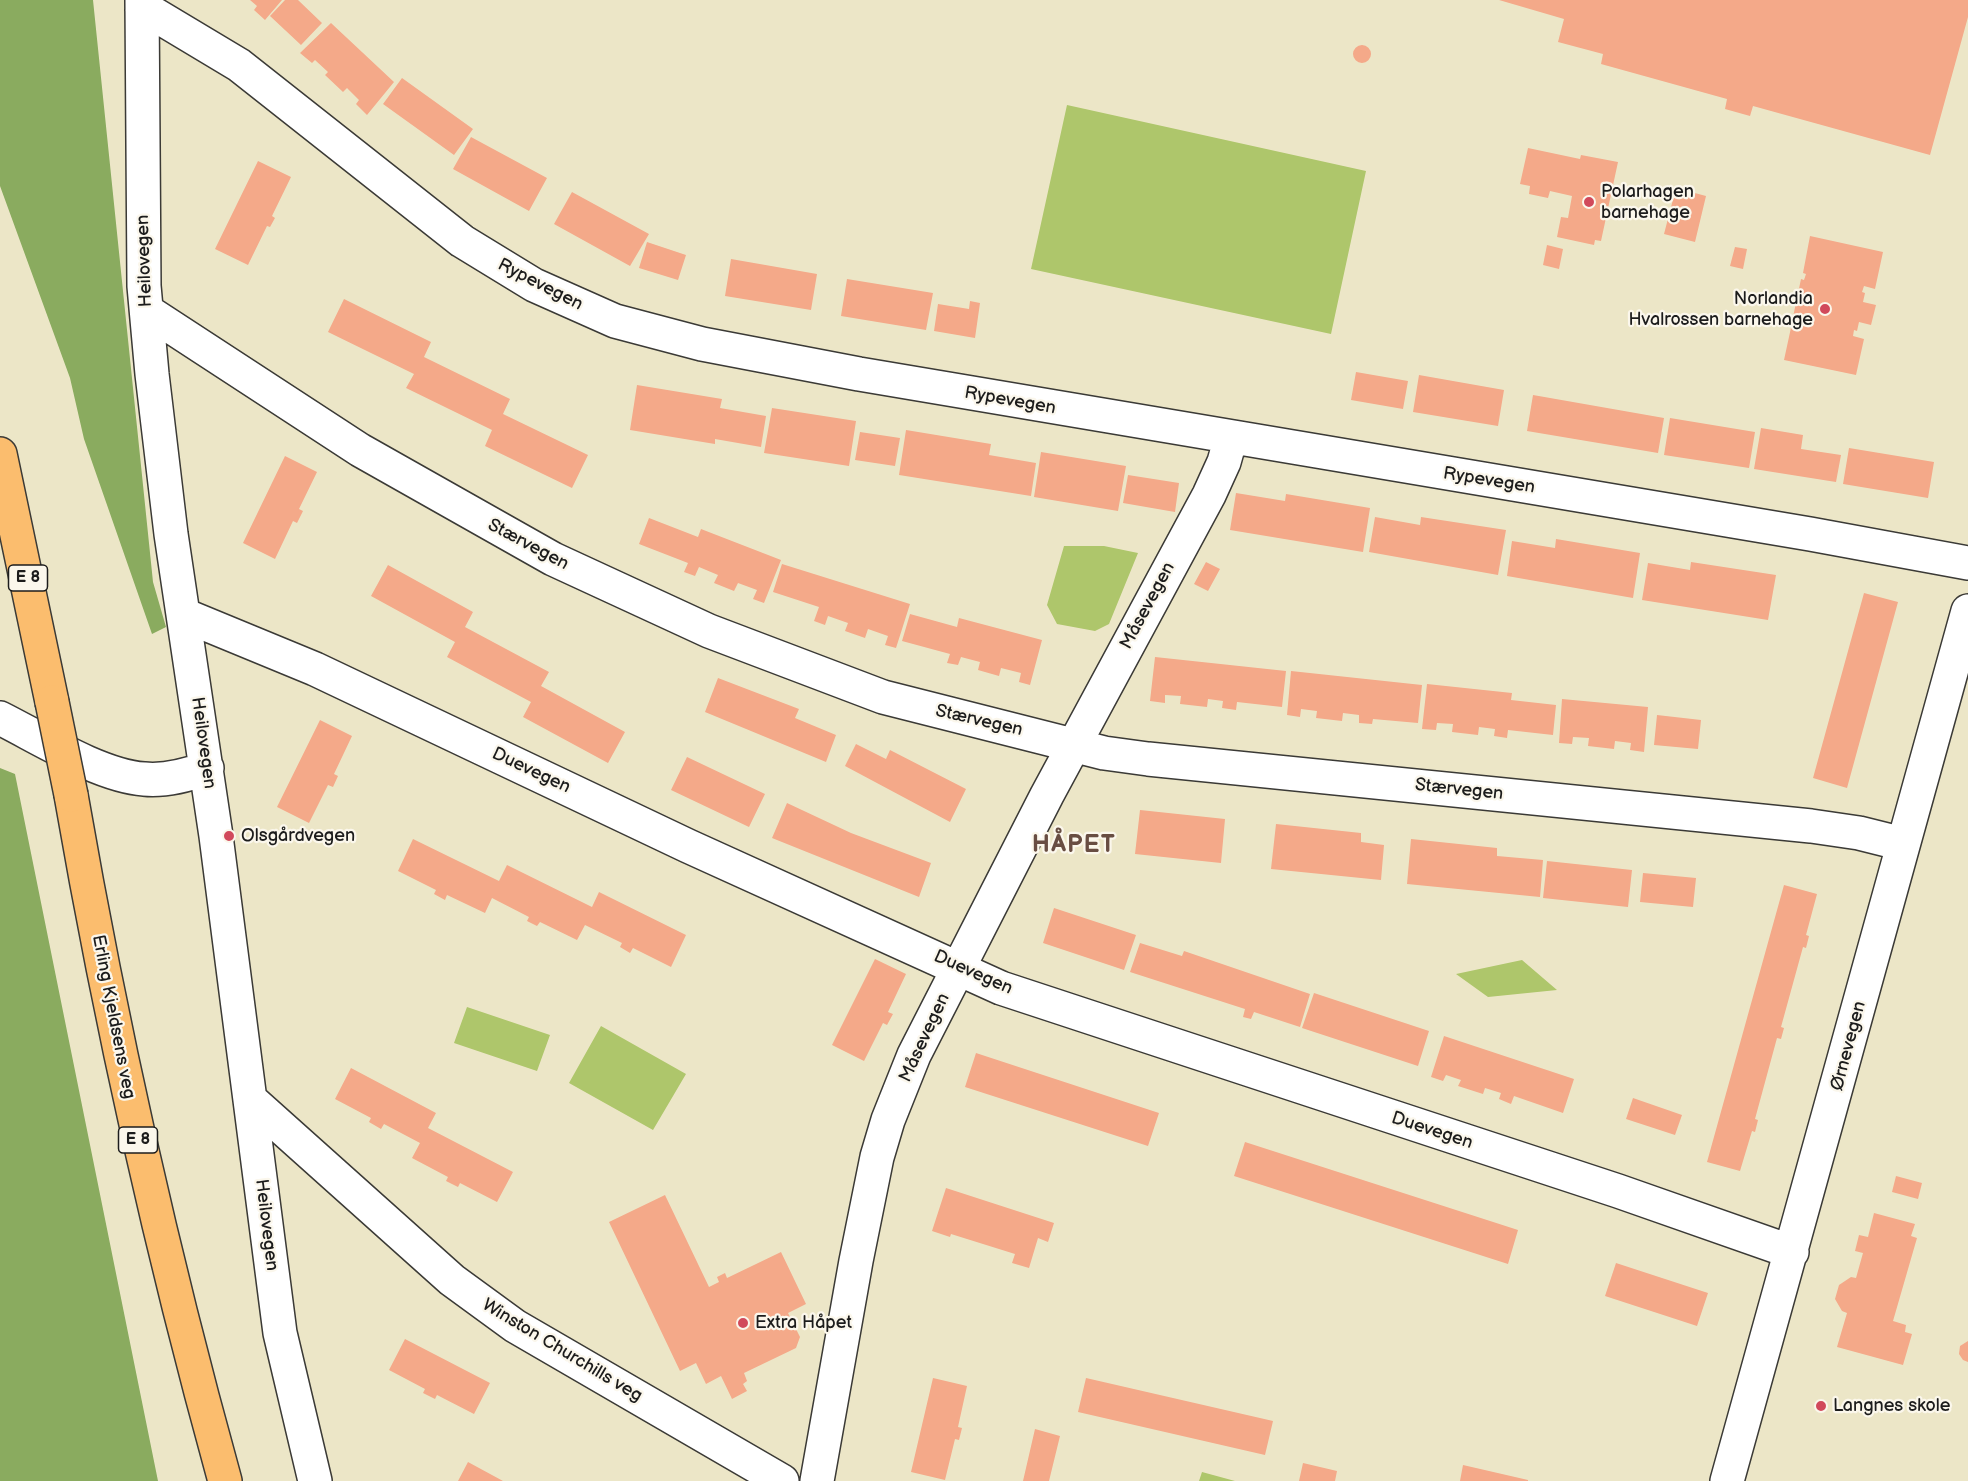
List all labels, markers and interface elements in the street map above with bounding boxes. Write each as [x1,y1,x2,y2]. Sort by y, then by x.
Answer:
place label: Polarhagen barnehage [1601,181,1694,224]
marker: Polarhagen barnehage [1582,195,1596,209]
street label: Heilovegen [133,214,157,308]
street label: Rypevegen [494,254,586,316]
place label: Norlandia Hvalrossen barnehage [1628,288,1813,330]
marker: Norlandia Hvalrossen barnehage [1818,302,1832,316]
street label: Rypevegen [963,382,1057,420]
street label: Rypevegen [1442,463,1536,499]
street label: Stærvegen [484,515,572,575]
street label: Måsevegen [1116,559,1180,653]
road number: E 8 [9,565,48,591]
street label: Heilovegen [186,696,220,790]
street label: Stærvegen [933,701,1025,741]
street label: Duevegen [488,743,574,799]
street label: Stærvegen [1414,775,1504,805]
place label: Olsgårdvegen [241,825,355,847]
marker: Olsgårdvegen [222,829,236,843]
district label: HÅPET [1032,832,1116,860]
street label: Erling Kjeldsens veg [86,933,140,1101]
street label: Duevegen [930,946,1016,1000]
street label: Måsevegen [895,990,955,1086]
street label: Ørnevegen [1827,999,1871,1093]
street label: Duevegen [1389,1108,1475,1154]
road number: E 8 [118,1127,158,1153]
street label: Heilovegen [250,1178,282,1272]
street label: Winston Churchills veg [478,1295,646,1407]
place label: Extra Håpet [755,1312,852,1334]
marker: Extra Håpet [736,1316,750,1330]
place label: Langnes skole [1833,1395,1950,1417]
marker: Langnes skole [1814,1399,1828,1413]

